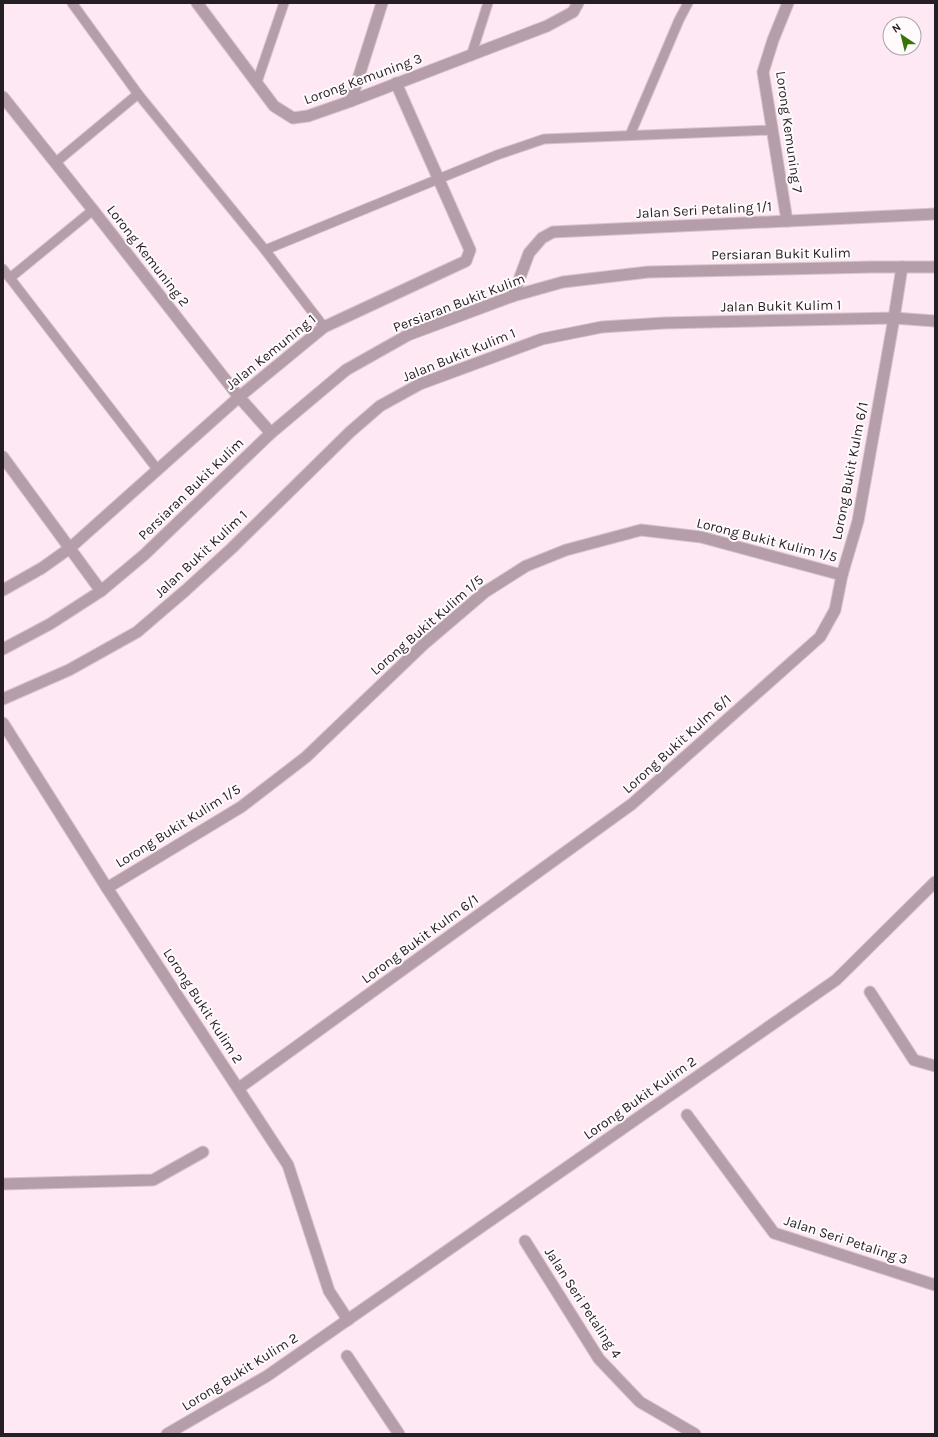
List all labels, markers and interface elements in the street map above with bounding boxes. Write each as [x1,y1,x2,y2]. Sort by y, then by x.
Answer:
north arrow [882,16,922,56]
text: N [890,21,904,36]
street label: Lorong Kemuning 3 [302,50,424,108]
street label: Lorong Kemuning 7 [772,70,806,194]
street label: Jalan Seri Petaling 1/1 [636,198,772,222]
street label: Lorong Kemuning 2 [103,202,193,310]
street label: Persiaran Bukit Kulim [711,244,851,264]
street label: Persiaran Bukit Kulim [391,270,527,336]
street label: Jalan Bukit Kulim 1 [721,296,841,316]
street label: Jalan Kemuning 1 [223,310,319,394]
street label: Jalan Bukit Kulim 1 [400,325,518,385]
street label: Lorong Bukit Kulm 6/1 [828,400,872,542]
street label: Persiaran Bukit Kulim [135,434,247,544]
street label: Jalan Bukit Kulim 1 [151,507,251,601]
street label: Lorong Bukit Kulim 1/5 [695,514,839,566]
street label: Lorong Bukit Kulim 1/5 [367,571,487,679]
street label: Lorong Bukit Kulm 6/1 [619,691,735,797]
street label: Lorong Bukit Kulim 1/5 [112,780,244,871]
street label: Lorong Bukit Kulm 6/1 [358,891,482,987]
street label: Lorong Bukit Kulim 2 [159,945,247,1067]
street label: Lorong Bukit Kulim 2 [580,1053,700,1143]
street label: Jalan Seri Petaling 3 [782,1212,910,1268]
street label: Jalan Seri Petaling 4 [541,1244,625,1362]
street label: Lorong Bukit Kulim 2 [179,1329,301,1415]

